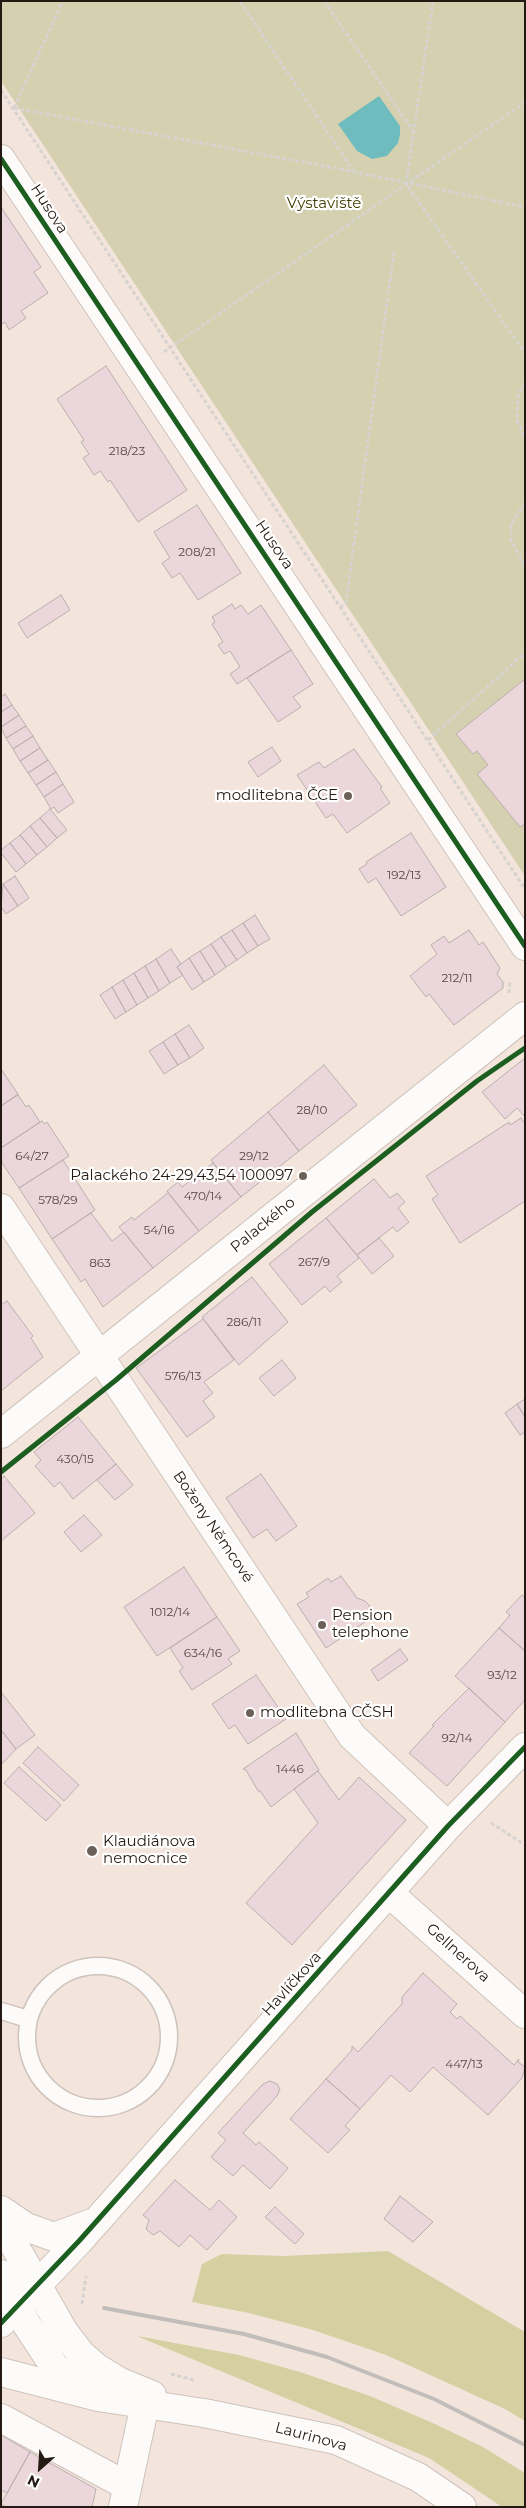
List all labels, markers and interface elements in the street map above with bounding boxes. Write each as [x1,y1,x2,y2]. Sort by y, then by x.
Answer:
street label: Husova [26,181,72,237]
park label: Výstaviště [287,195,361,213]
house number: 218/23 [109,444,145,458]
street label: Husova [251,517,297,573]
house number: 208/21 [178,545,216,559]
place label: modlitebna ČCE [216,787,338,805]
marker: modlitebna ČCE [342,790,354,802]
house number: 192/13 [387,868,421,882]
house number: 212/11 [441,971,473,985]
house number: 28/10 [296,1103,328,1117]
house number: 64/27 [15,1149,49,1163]
house number: 29/12 [239,1149,269,1163]
place label: Palackého 24-29,43,54 100097 [70,1167,293,1185]
marker: Palackého 24-29,43,54 100097 [297,1170,309,1182]
house number: 470/14 [184,1189,222,1203]
house number: 578/29 [38,1193,78,1207]
street label: Palackého [227,1194,299,1256]
house number: 54/16 [143,1223,175,1237]
house number: 267/9 [298,1255,330,1269]
house number: 863 [89,1256,111,1270]
house number: 286/11 [227,1315,261,1329]
house number: 576/13 [165,1369,201,1383]
house number: 430/15 [56,1452,94,1466]
street label: Boženy Němcové [169,1468,257,1586]
house number: 1012/14 [150,1605,190,1619]
place label: Pension telephone [332,1607,409,1642]
marker: Pension telephone [316,1619,328,1631]
house number: 634/16 [184,1646,222,1660]
house number: 93/12 [487,1668,517,1682]
place label: modlitebna CČSH [260,1704,394,1722]
marker: modlitebna CČSH [244,1707,256,1719]
house number: 92/14 [442,1731,472,1745]
house number: 1446 [276,1762,304,1776]
place label: Klaudiánova nemocnice [103,1833,196,1868]
marker: Klaudiánova nemocnice [85,1844,99,1858]
street label: Gellnerova [422,1920,494,1986]
street label: Havlíčkova [259,1948,325,2020]
house number: 447/13 [445,2057,483,2071]
street label: Laurinova [273,2419,349,2455]
north arrow [15,2443,65,2493]
text: N [24,2471,42,2492]

